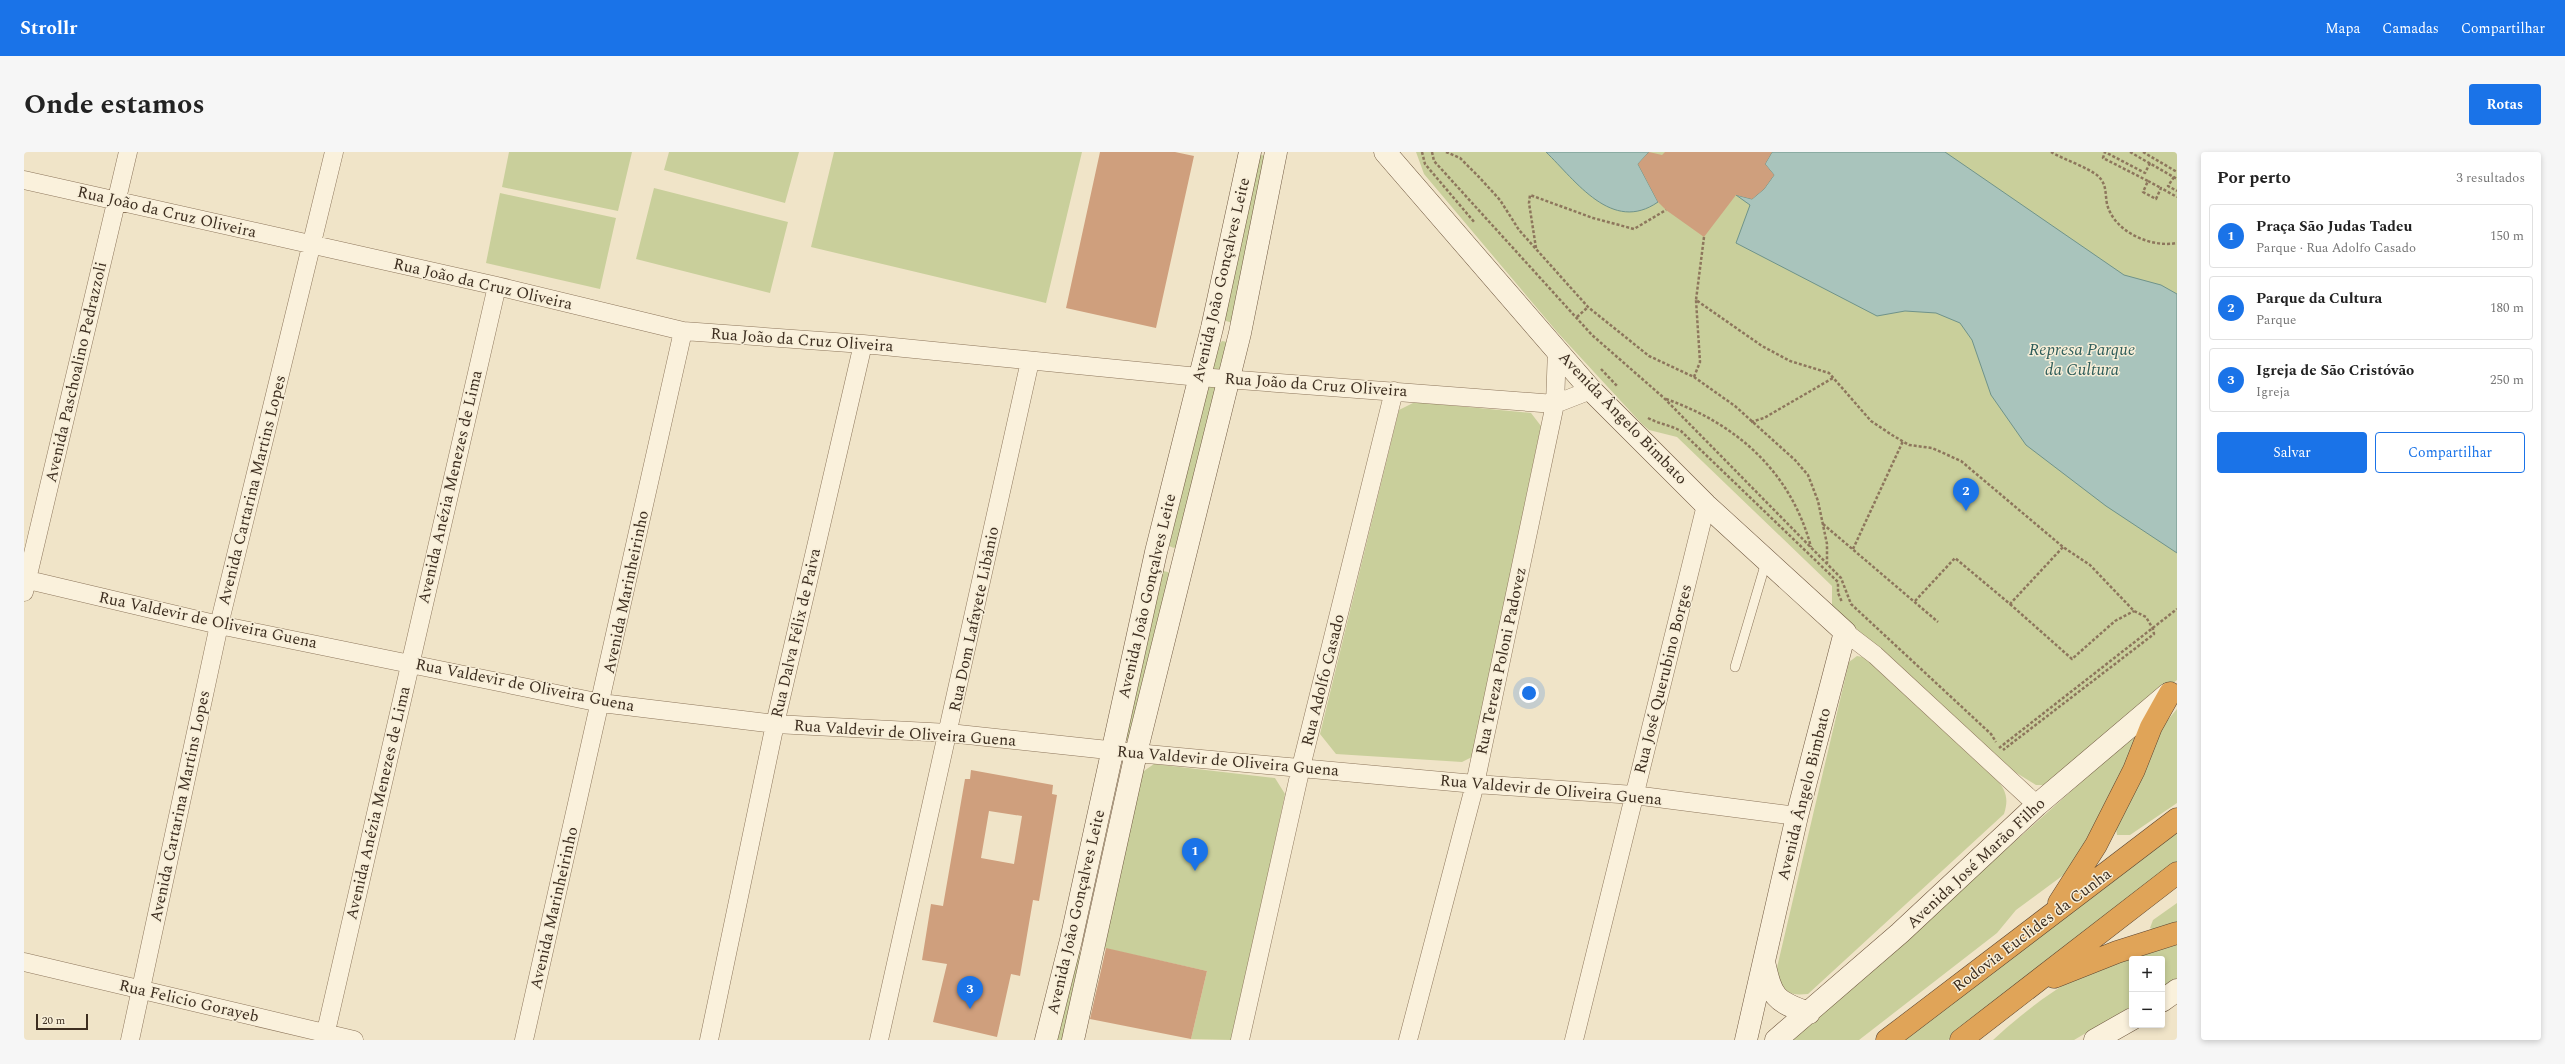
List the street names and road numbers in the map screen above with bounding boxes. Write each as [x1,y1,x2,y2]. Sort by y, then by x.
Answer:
street label: Avenida João Gonçalves Leite [1186,175,1256,385]
street label: Rua João da Cruz Oliveira [75,180,259,244]
street label: Rua João da Cruz Oliveira [391,252,575,316]
street label: Avenida Paschoalino Pedrazzoli [39,259,113,485]
street label: Rua João da Cruz Oliveira [710,322,894,358]
street label: Avenida Ângelo Bimbato [1553,346,1693,490]
street label: Rua João da Cruz Oliveira [1224,367,1408,403]
street label: Avenida Anézia Menezes de Lima [411,368,489,606]
street label: Avenida Cartarina Martins Lopes [212,372,292,608]
street label: Avenida João Gonçalves Leite [1112,491,1182,701]
street label: Avenida Marinheirinho [597,508,655,676]
street label: Rua Dom Lafayete Libânio [943,524,1005,714]
street label: Rua Dalva Félix de Paiva [765,546,827,720]
street label: Rua Tereza Poloni Padovez [1469,565,1533,757]
street label: Rua José Querubino Borges [1628,582,1698,776]
street label: Rua Valdevir de Oliveira Guena [97,585,320,655]
street label: Rua Adolfo Casado [1295,611,1351,749]
street label: Rua Valdevir de Oliveira Guena [413,652,637,718]
street label: Avenida Anézia Menezes de Lima [339,684,417,922]
street label: Avenida Cartarina Martins Lopes [144,688,216,924]
street label: Avenida Ângelo Bimbato [1771,705,1837,883]
street label: Rua Valdevir de Oliveira Guena [793,713,1017,753]
street label: Rua Valdevir de Oliveira Guena [1116,739,1340,783]
street label: Rua Valdevir de Oliveira Guena [1439,768,1663,812]
street label: Avenida José Marão Filho [1901,792,2051,934]
street label: Avenida João Gonçalves Leite [1041,807,1111,1017]
street label: Avenida Marinheirinho [524,824,584,992]
street label: Rodovia Euclides da Cunha [1948,862,2117,998]
street label: Rua Felicio Gorayeb [117,973,261,1029]

